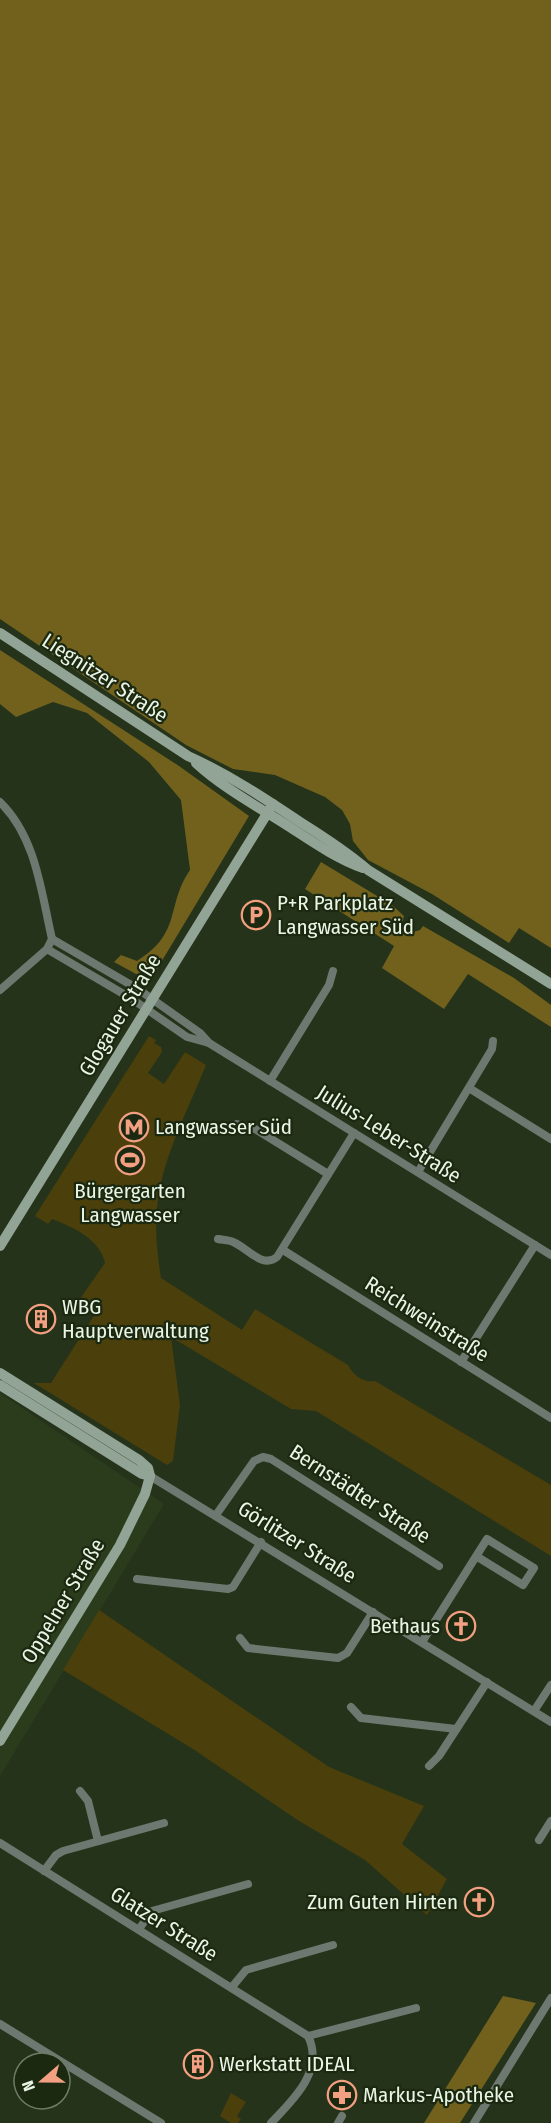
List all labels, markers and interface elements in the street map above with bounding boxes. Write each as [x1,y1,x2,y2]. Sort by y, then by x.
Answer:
street label: Liegnitzer Straße [37,628,173,728]
place label: P+R Parkplatz Langwasser Süd [277,890,414,940]
parking icon: P+R Parkplatz Langwasser Süd [240,899,272,931]
street label: Glogauer Straße [73,949,167,1081]
street label: Julius-Leber-Straße [312,1079,466,1189]
metro station icon: Langwasser Süd [118,1111,150,1143]
place label: Langwasser Süd [155,1114,292,1140]
sports icon: Bürgergarten Langwasser [114,1144,146,1176]
place label: Bürgergarten Langwasser [74,1178,186,1228]
street label: Reichweinstraße [360,1270,494,1368]
place label: WBG Hauptverwaltung [62,1294,209,1344]
building icon: WBG Hauptverwaltung [25,1303,57,1335]
street label: Bernstädter Straße [285,1439,435,1549]
street label: Görlitzer Straße [233,1495,361,1589]
street label: Oppelner Straße [16,1534,110,1668]
church icon: Bethaus [445,1610,477,1642]
place label: Bethaus [370,1613,440,1639]
street label: Glatzer Straße [106,1881,222,1967]
church icon: Zum Guten Hirten [463,1886,495,1918]
place label: Zum Guten Hirten [307,1889,458,1915]
building icon: Werkstatt IDEAL [182,2048,214,2080]
north arrow [12,2051,72,2111]
place label: Werkstatt IDEAL [219,2051,355,2077]
text: N [18,2078,39,2094]
pharmacy icon: Markus-Apotheke [326,2079,358,2111]
place label: Markus-Apotheke [363,2082,514,2108]

